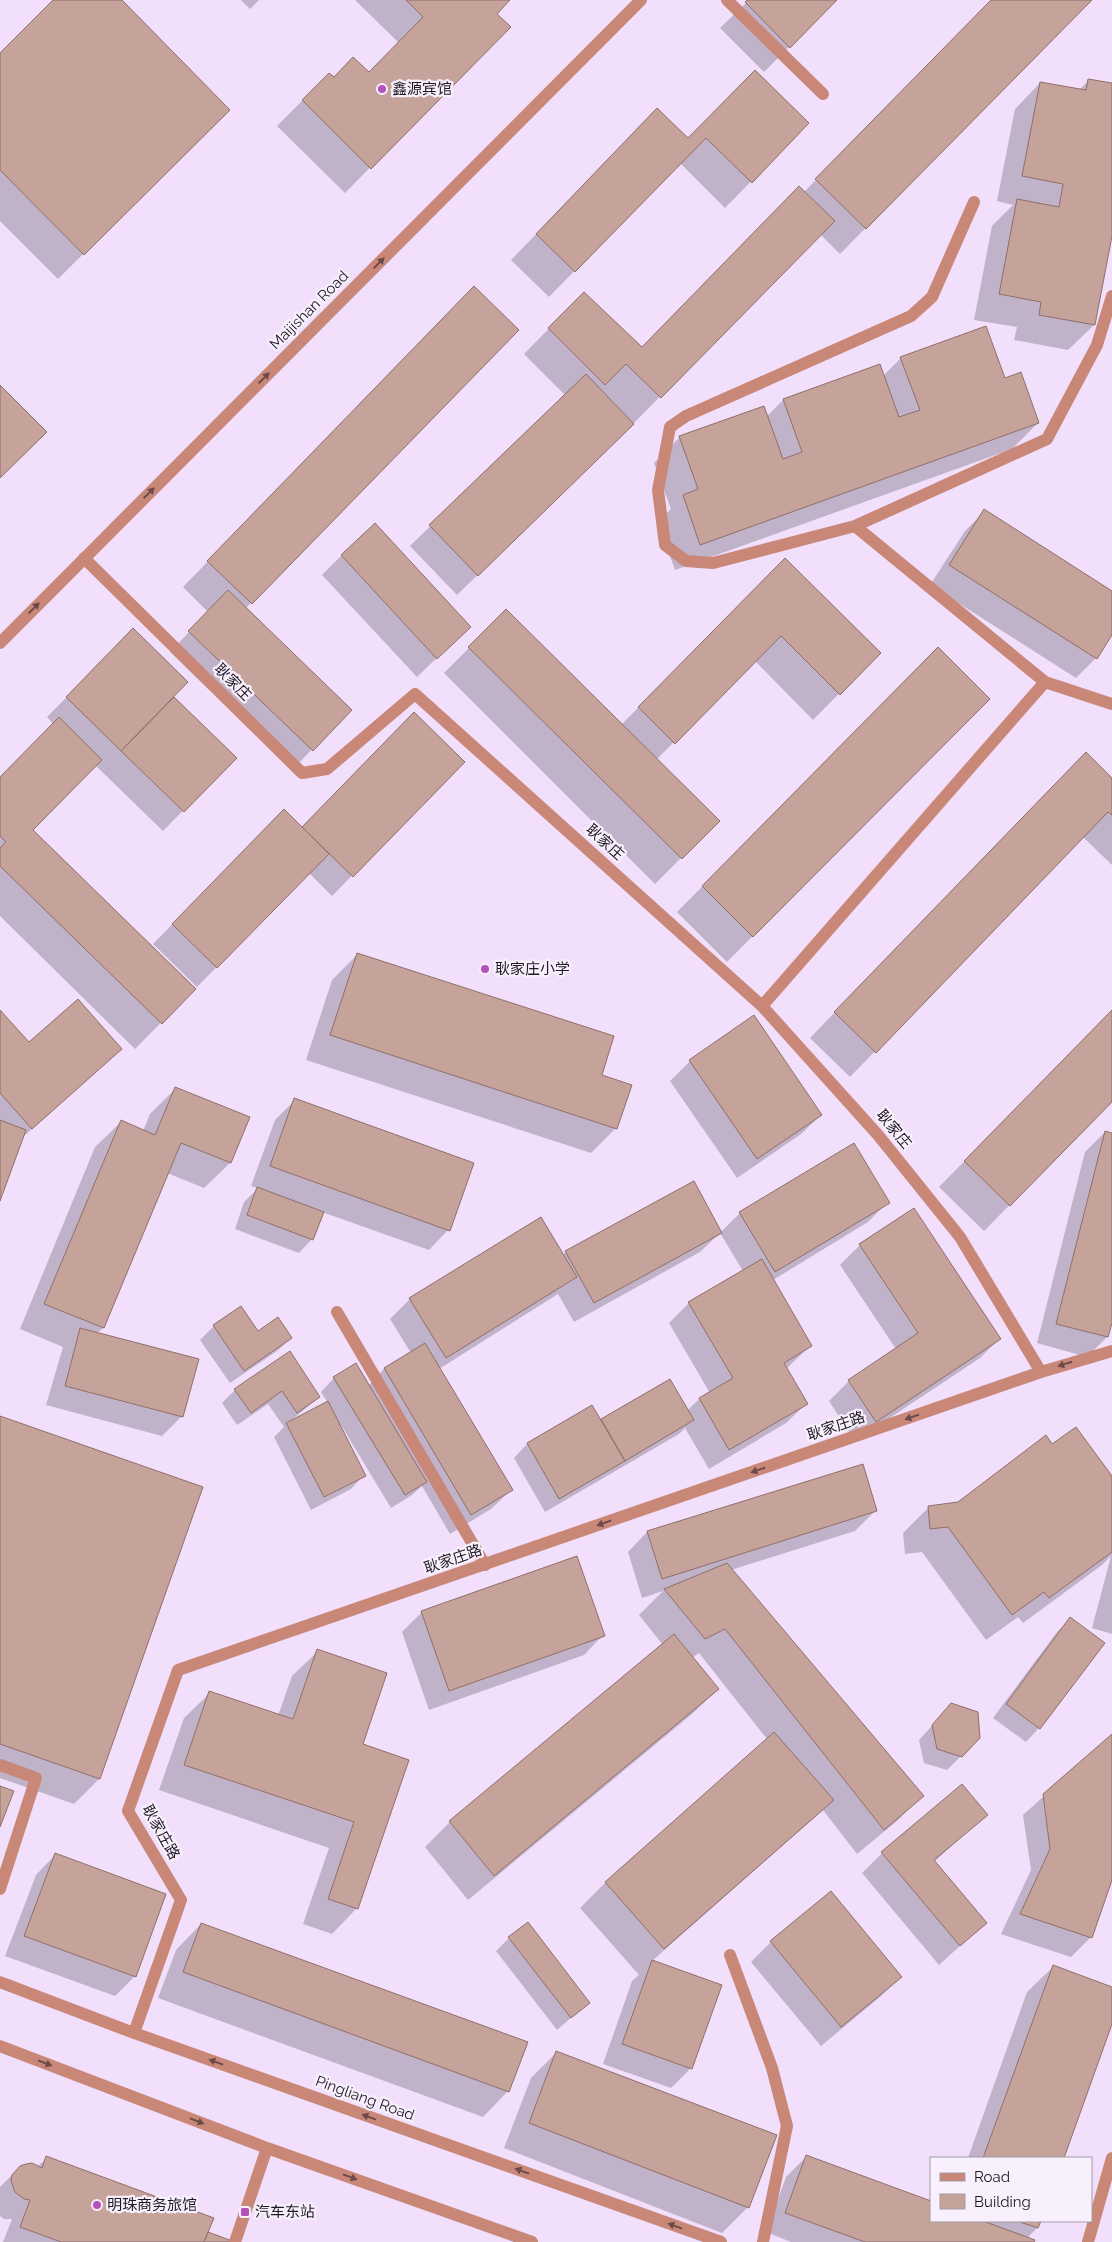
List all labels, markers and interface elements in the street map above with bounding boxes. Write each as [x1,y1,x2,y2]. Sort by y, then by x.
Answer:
place label: 鑫源宾馆 [392,80,452,98]
marker: 鑫源宾馆 [376,83,388,95]
one-way arrow [373,257,385,269]
street label: Maijishan Road [266,267,352,353]
one-way arrow [258,372,270,384]
one-way arrow [143,487,155,499]
one-way arrow [28,602,40,614]
street label: 耿家庄 [211,660,255,704]
street label: 耿家庄 [582,820,628,864]
place label: 耿家庄小学 [495,960,570,978]
marker: 耿家庄小学 [479,963,491,975]
street label: 耿家庄 [873,1106,915,1152]
one-way arrow [1058,1361,1073,1369]
street label: 耿家庄路 [805,1408,867,1444]
one-way arrow [904,1414,919,1421]
one-way arrow [750,1466,765,1474]
one-way arrow [597,1520,612,1528]
street label: 耿家庄路 [422,1541,484,1577]
street label: 耿家庄路 [139,1801,183,1863]
one-way arrow [208,2058,223,2066]
one-way arrow [38,2060,53,2067]
street label: Pingliang Road [313,2072,417,2124]
one-way arrow [361,2112,376,2120]
one-way arrow [190,2117,205,2125]
legend [930,2157,1092,2222]
one-way arrow [514,2167,529,2175]
text: Road [974,2168,1010,2186]
one-way arrow [343,2173,358,2181]
text: Building [974,2193,1031,2211]
place label: 明珠商务旅馆 [107,2196,197,2214]
marker: 明珠商务旅馆 [91,2199,103,2211]
place label: 汽车东站 [255,2203,315,2221]
marker: 汽车东站 [239,2206,251,2218]
one-way arrow [667,2222,682,2230]

